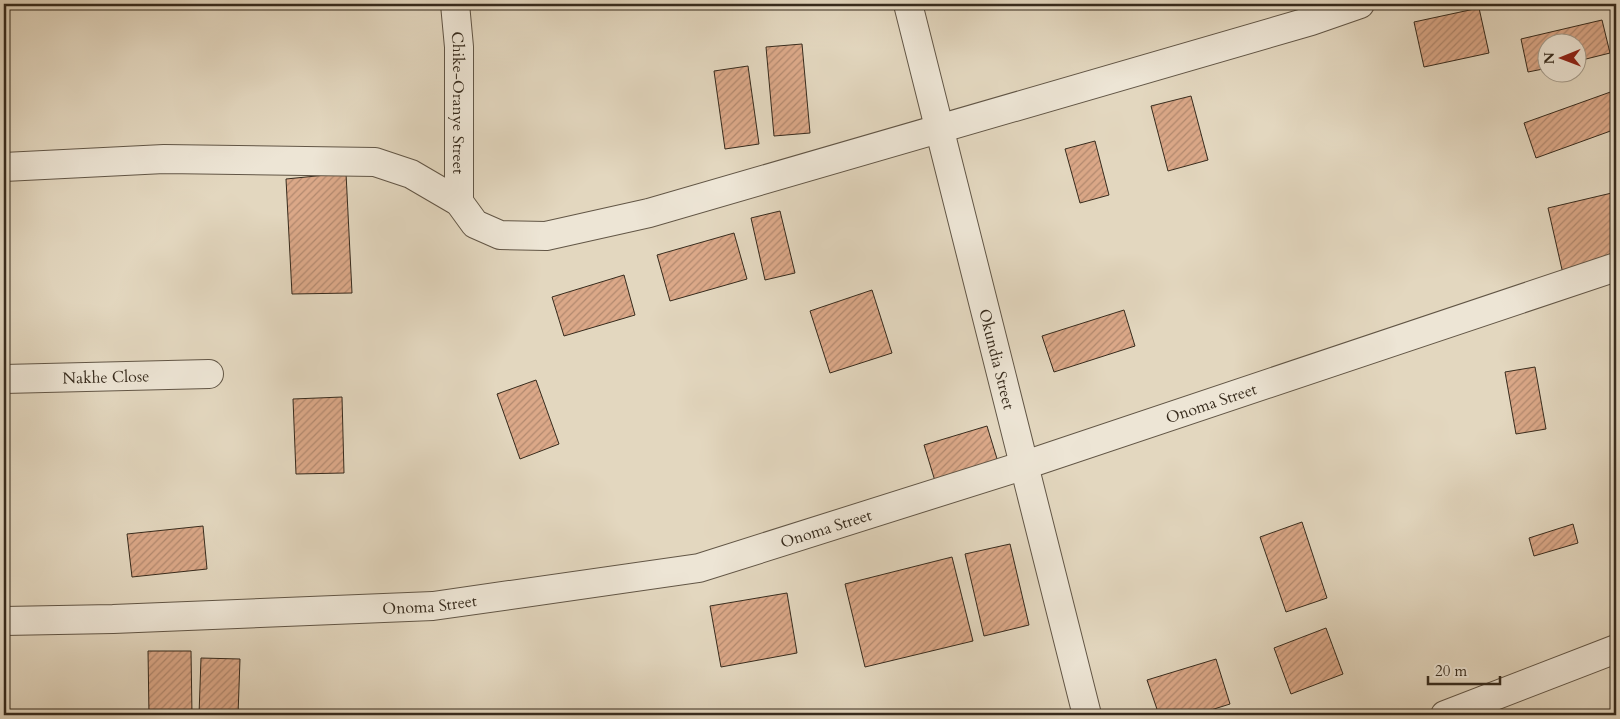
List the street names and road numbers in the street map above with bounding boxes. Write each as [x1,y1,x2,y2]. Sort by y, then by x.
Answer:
street label: Chike-Oranye Street [446,31,469,174]
street label: Okundia Street [973,307,1020,412]
street label: Nakhe Close [62,365,150,390]
street label: Onoma Street [1163,378,1260,429]
street label: Onoma Street [778,504,875,554]
street label: Onoma Street [382,590,478,620]

